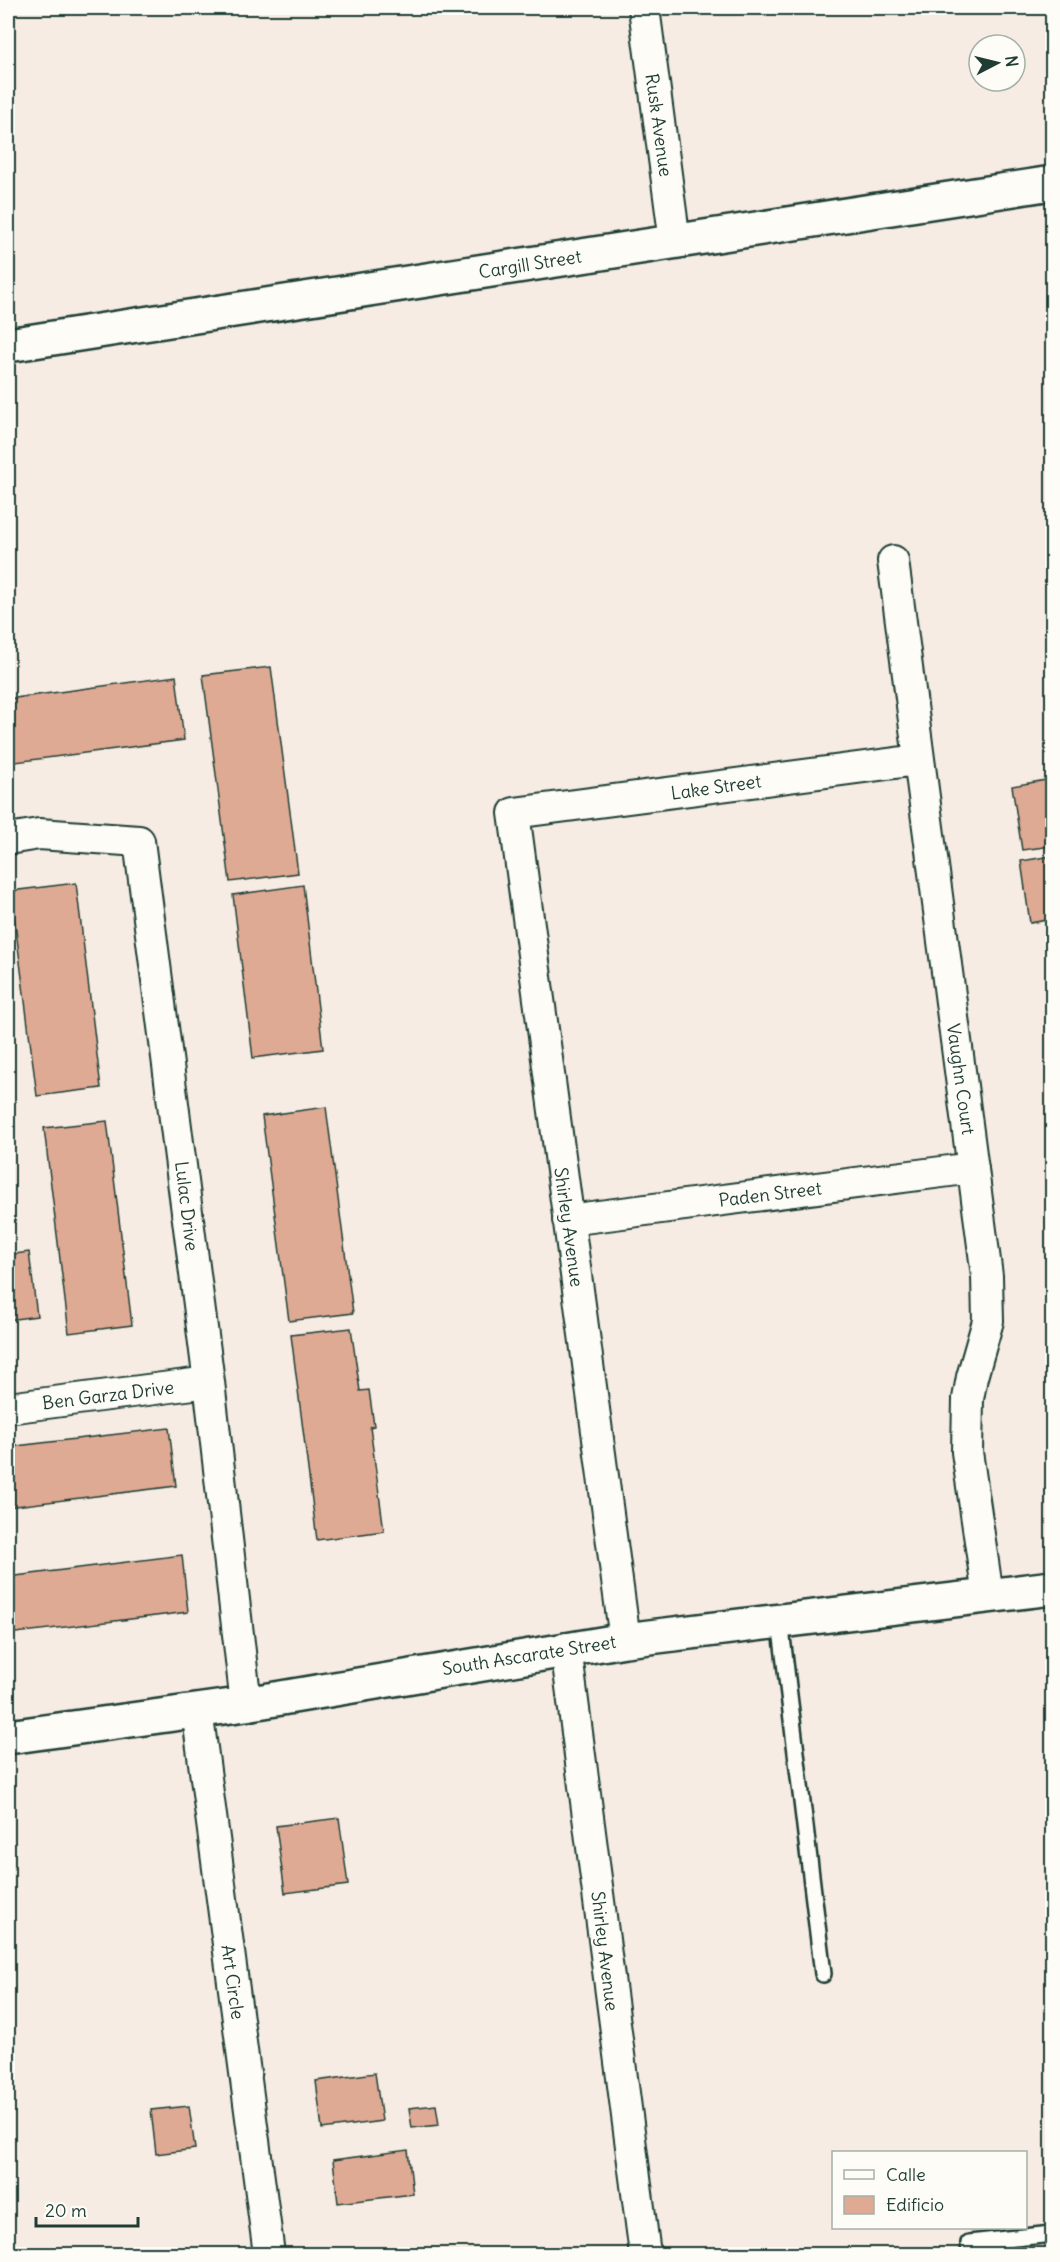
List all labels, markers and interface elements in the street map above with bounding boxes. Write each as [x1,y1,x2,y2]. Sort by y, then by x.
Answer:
north arrow [967,33,1027,93]
text: N [1001,54,1022,68]
street label: Rusk Avenue [640,72,678,178]
street label: Cargill Street [477,245,583,283]
street label: Lake Street [669,769,763,805]
street label: Vaughn Court [942,1022,980,1136]
street label: Lulac Drive [170,1160,204,1252]
street label: Shirley Avenue [549,1166,589,1288]
street label: Paden Street [717,1176,823,1212]
street label: Ben Garza Drive [41,1376,175,1414]
street label: South Ascarate Street [440,1630,618,1680]
street label: Shirley Avenue [586,1890,624,2012]
street label: Art Circle [216,1943,250,2021]
legend [832,2151,1027,2229]
text: Calle [886,2163,926,2186]
scale bar [36,2190,138,2228]
text: Edificio [886,2193,944,2216]
text: 20 m [45,2199,87,2222]

